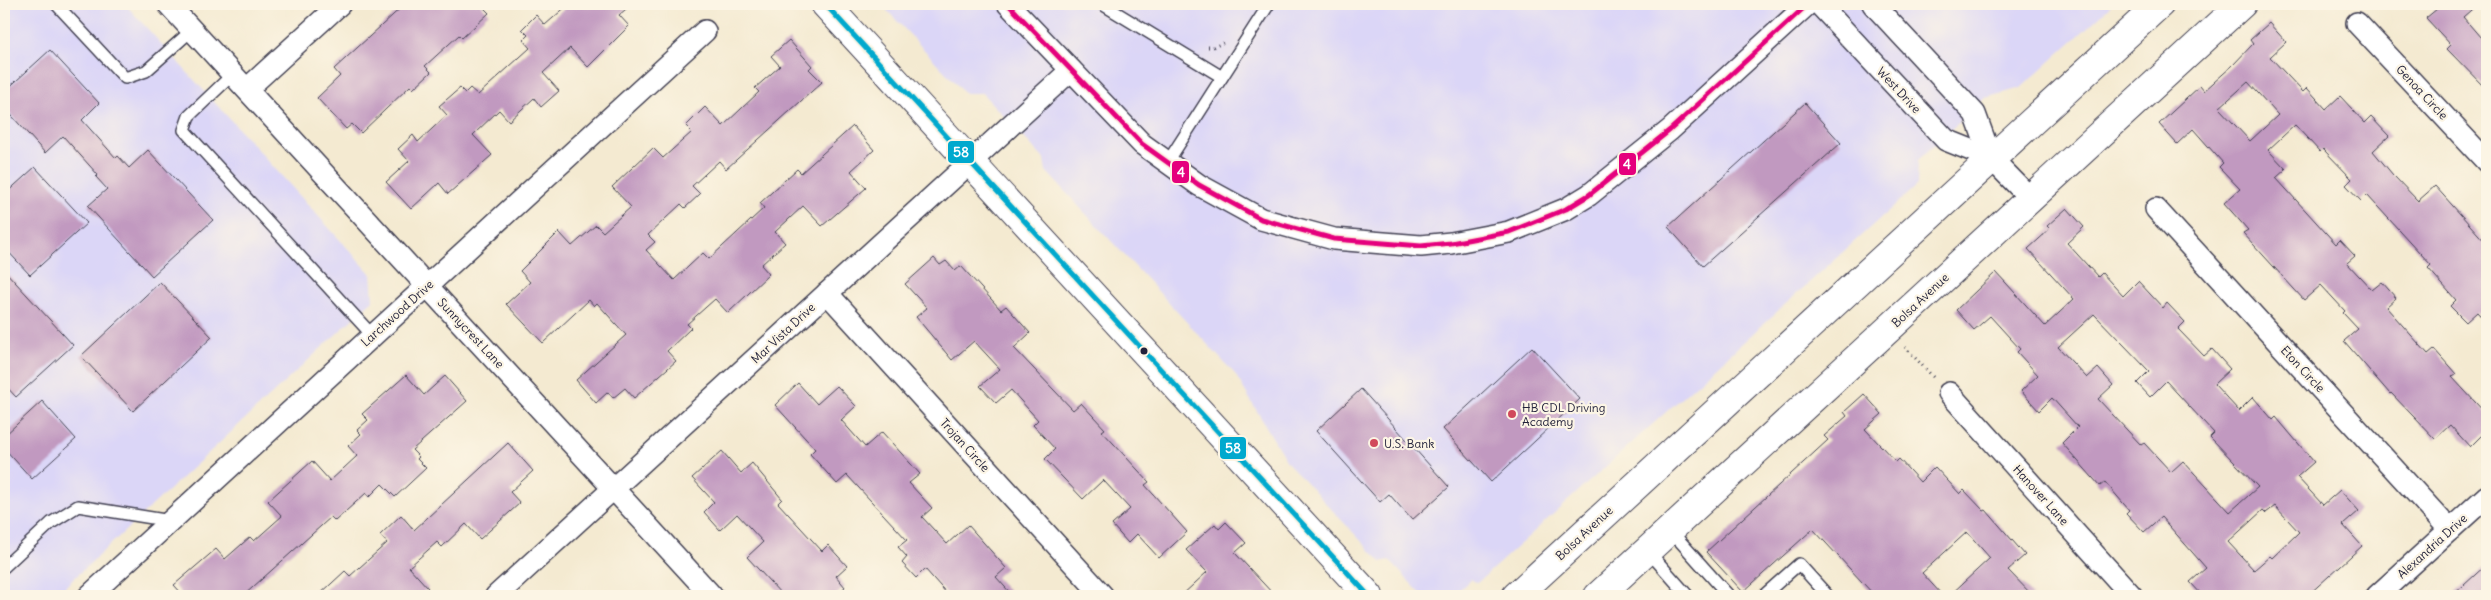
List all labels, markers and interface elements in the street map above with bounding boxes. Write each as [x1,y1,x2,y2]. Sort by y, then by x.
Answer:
street label: Genoa Circle [2393,62,2451,122]
street label: West Drive [1874,64,1924,116]
line badge: 58 [947,140,975,164]
text: 58 [953,143,969,161]
line badge: 4 [1618,152,1637,176]
text: 4 [1623,155,1631,173]
line badge: 4 [1171,160,1190,184]
text: 4 [1177,163,1185,181]
street label: Bolsa Avenue [1888,270,1952,330]
street label: Larchwood Drive [358,277,436,349]
street label: Sunnycrest Lane [435,295,507,371]
street label: Mar Vista Drive [748,300,818,366]
street label: Eton Circle [2278,343,2328,395]
unlabelled marker [1139,346,1149,356]
place label: HB CDL Driving Academy [1522,400,1605,429]
marker: HB CDL Driving Academy [1506,408,1518,420]
street label: Trojan Circle [937,415,993,475]
line badge: 58 [1219,436,1247,460]
place label: U.S. Bank [1384,436,1434,451]
marker: U.S. Bank [1368,437,1380,449]
text: 58 [1225,439,1241,457]
street label: Hanover Lane [2010,462,2072,528]
street label: Bolsa Avenue [1552,503,1616,563]
street label: Alexandria Drive [2394,511,2470,581]

